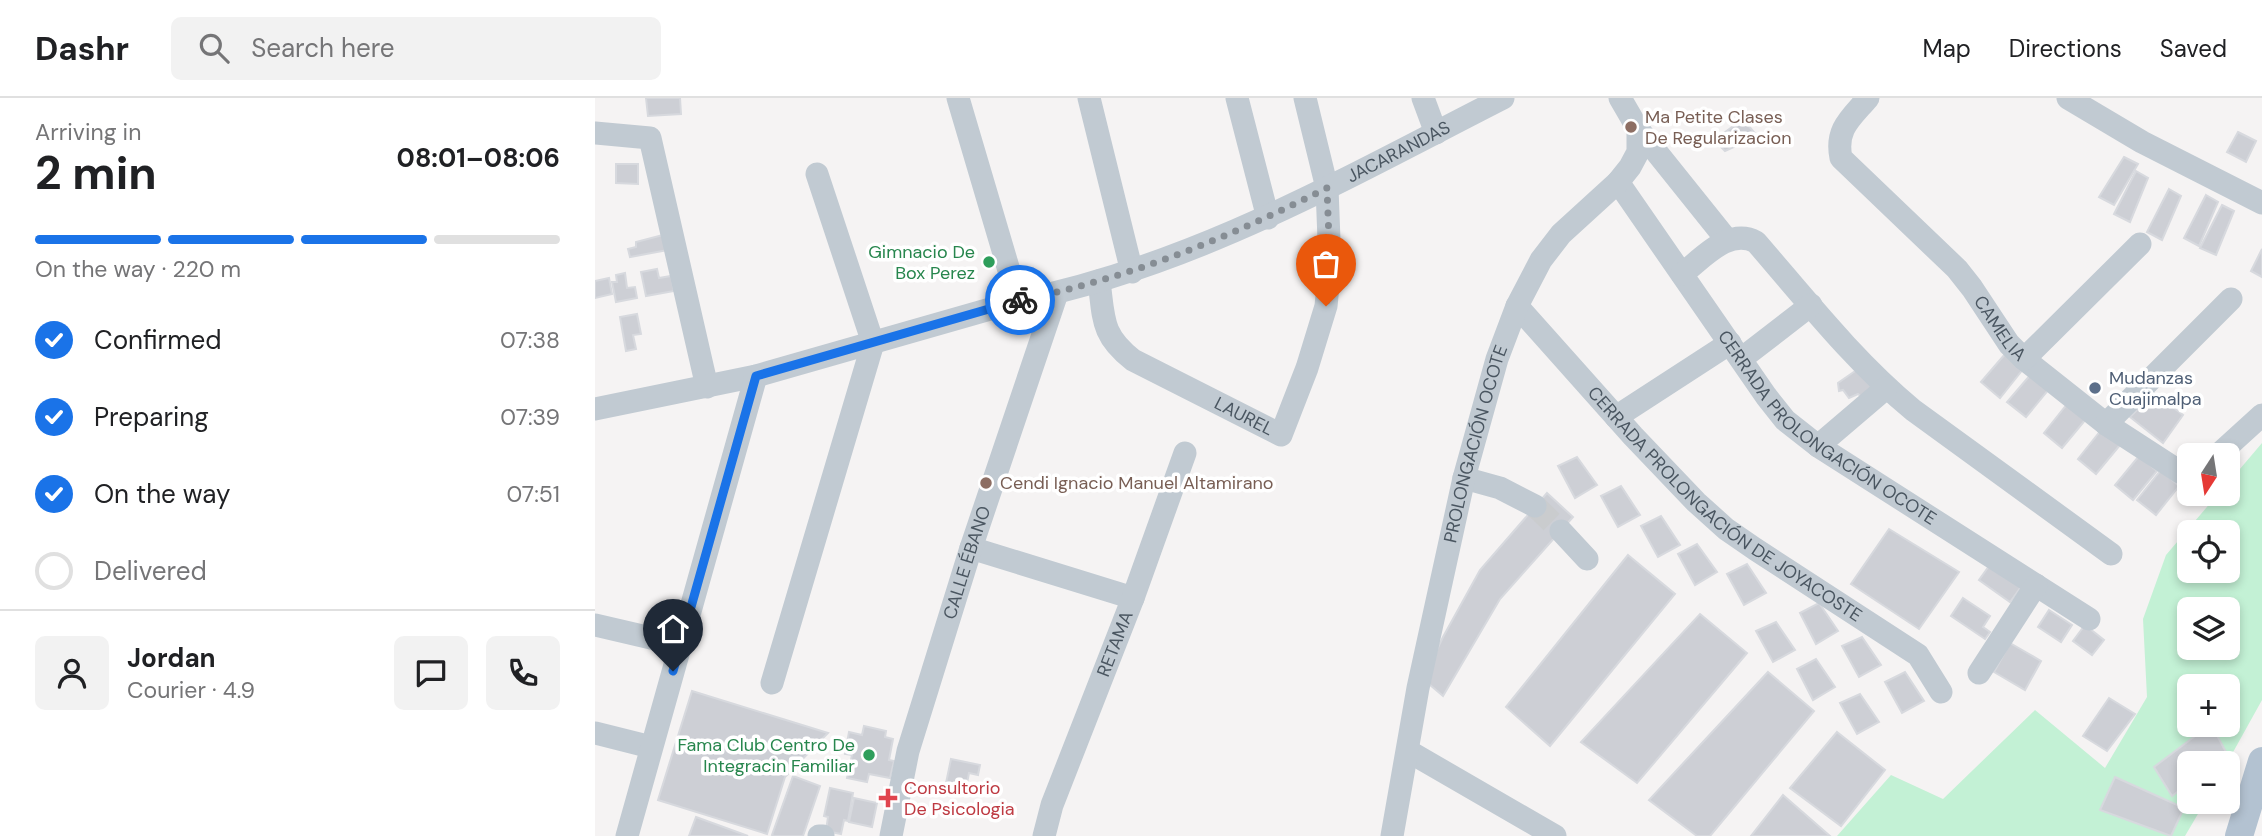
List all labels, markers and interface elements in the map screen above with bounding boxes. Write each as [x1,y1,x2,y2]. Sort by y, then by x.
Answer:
search box [171,17,661,80]
text: Dashr [35,27,129,70]
icon: search [195,29,233,67]
text: Search here [251,31,395,65]
text: Map [1923,33,1971,64]
text: Directions [2009,33,2122,64]
text: Saved [2160,33,2227,64]
place label: Ma Petite Clases De Regularizacion [1645,105,1792,150]
street label: JACARANDAS [1343,115,1454,188]
text: Arriving in [35,117,141,147]
marker: Ma Petite Clases De Regularizacion [1623,119,1639,135]
text: 08:01–08:06 [397,141,560,175]
text: 2 min [35,143,157,203]
pin [1296,234,1356,306]
place label: Gimnacio De Box Perez [868,240,975,285]
icon: bag [1307,245,1345,283]
text: On the way · 220 m [35,254,241,284]
marker: Gimnacio De Box Perez [981,254,997,270]
courier [985,265,1055,335]
icon: bike [1001,281,1039,319]
street label: CAMELIA [1968,291,2031,366]
icon: check [35,321,73,359]
text: Confirmed [94,323,221,357]
text: 07:38 [500,325,560,355]
street label: CERRADA PROLONGACIÓN OCOTE [1712,326,1941,530]
street label: PROLONGACIÓN OCOTE [1438,342,1513,545]
place label: Mudanzas Cuajimalpa [2109,366,2202,411]
marker: Mudanzas Cuajimalpa [2087,380,2103,396]
street label: CERRADA PROLONGACIÓN DE JOYACOSTE [1582,381,1867,627]
street label: LAUREL [1210,391,1278,441]
icon: check [35,398,73,436]
text: Preparing [94,400,209,434]
text: 07:39 [500,402,560,432]
north arrow [2177,443,2240,506]
map controls [2177,443,2240,814]
place label: Cendi Ignacio Manuel Altamirano [1000,471,1274,495]
icon: check [35,475,73,513]
marker: Cendi Ignacio Manuel Altamirano [978,475,994,491]
text: On the way [94,477,230,511]
text: 07:51 [506,479,560,509]
street label: CALLE ÉBANO [938,503,996,622]
button: locate [2177,520,2240,583]
text: Delivered [94,554,207,588]
button: layers [2177,597,2240,660]
pin [643,599,703,671]
street label: RETAMA [1091,608,1139,680]
icon: home [654,610,692,648]
button: person [35,636,109,710]
button: chat [394,636,468,710]
button: phone [486,636,560,710]
text: Jordan [127,641,216,675]
button: + [2177,674,2240,737]
text: Courier · 4.9 [127,675,255,705]
place label: Fama Club Centro De Integracin Familiar [677,733,855,778]
marker: Fama Club Centro De Integracin Familiar [861,747,877,763]
button: − [2177,751,2240,814]
place label: Consultorio De Psicologia [904,776,1015,821]
marker: Consultorio De Psicologia [878,788,898,808]

